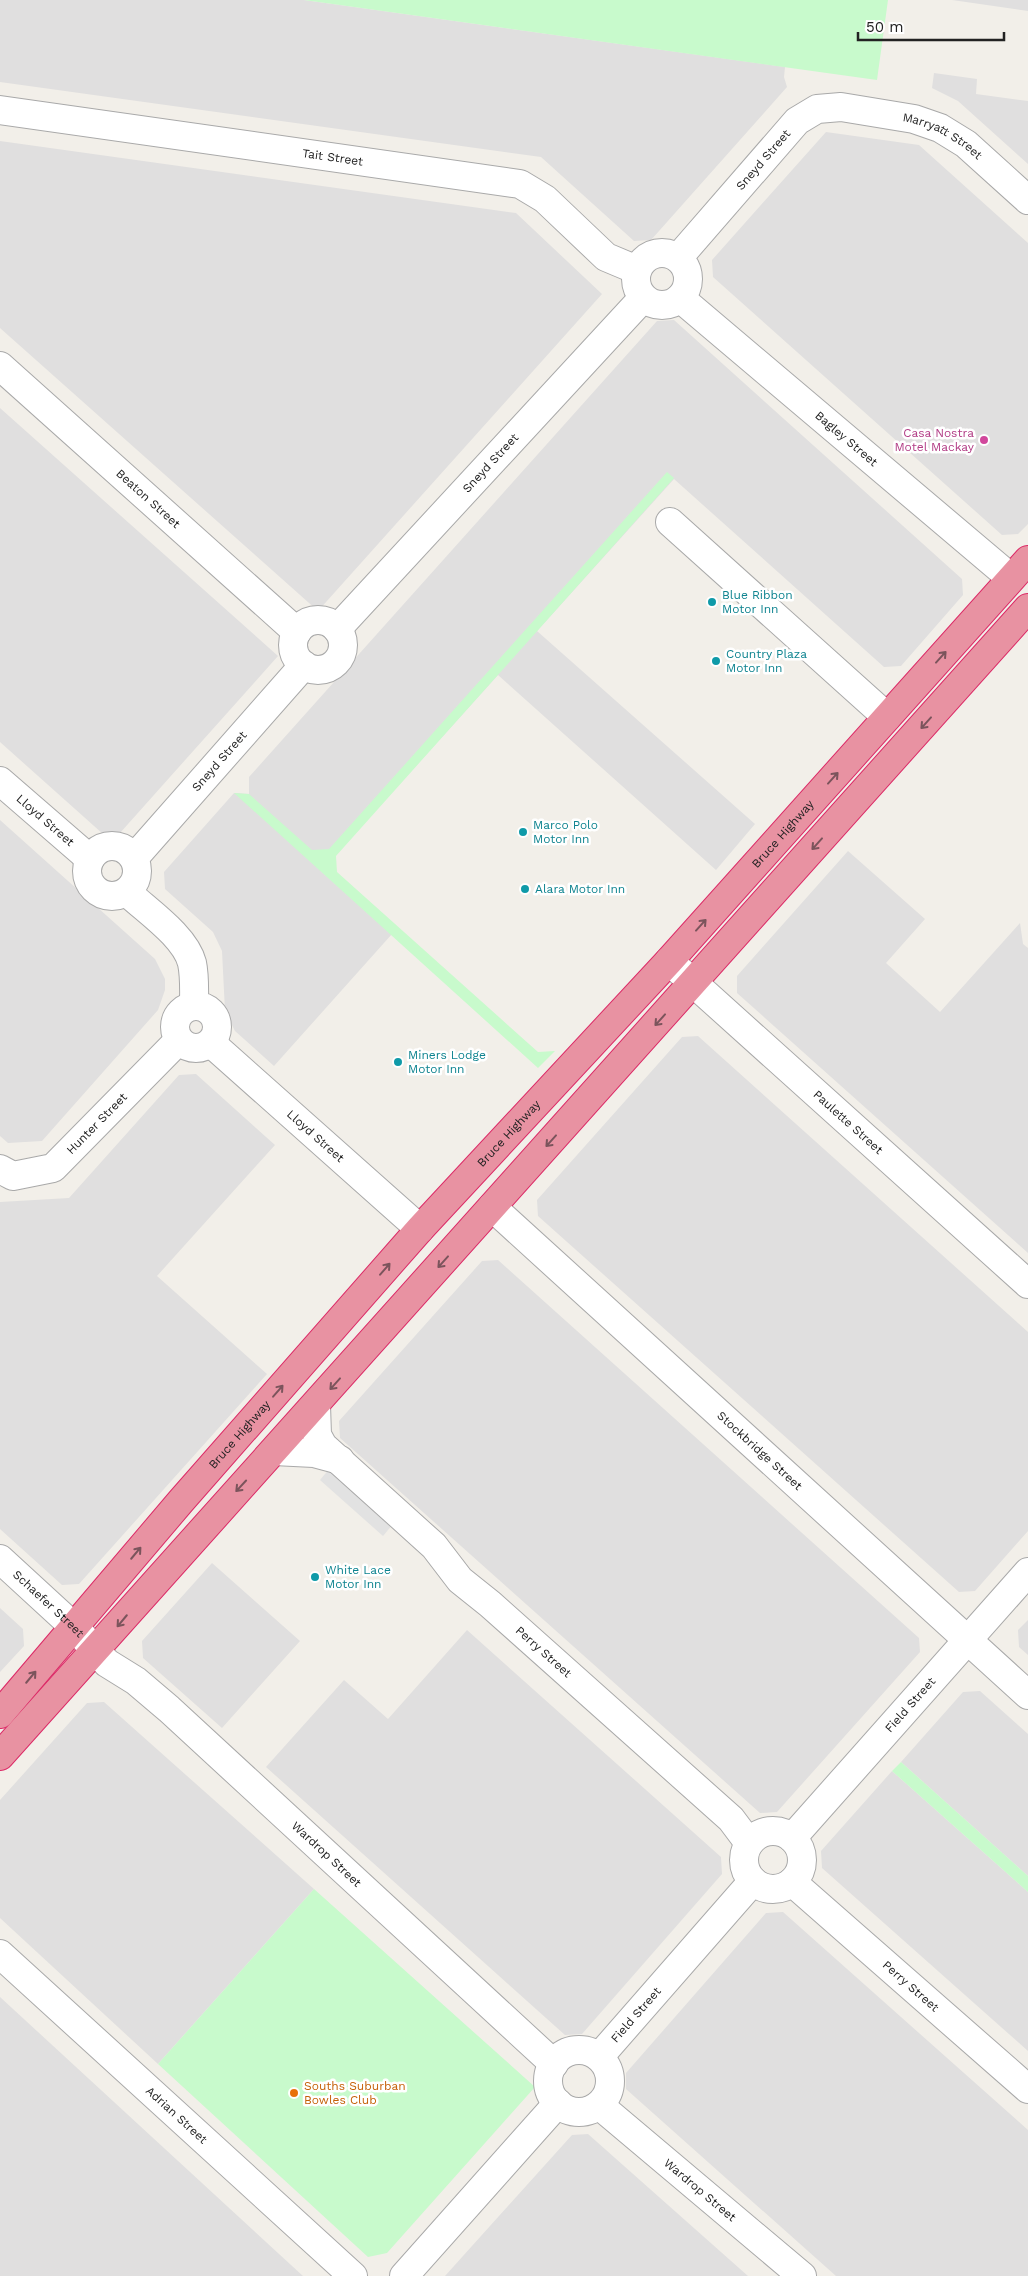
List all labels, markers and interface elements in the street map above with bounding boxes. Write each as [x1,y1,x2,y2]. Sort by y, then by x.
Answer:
scale bar [858,10,1004,42]
text: 50 m [866,18,903,36]
street label: Marryatt Street [902,110,985,162]
street label: Sneyd Street [733,127,793,193]
street label: Tait Street [301,146,364,169]
street label: Bagley Street [812,408,881,469]
place label: Casa Nostra Motel Mackay [894,426,975,454]
street label: Sneyd Street [460,430,521,496]
marker: Casa Nostra Motel Mackay [978,434,990,446]
street label: Beaton Street [113,466,183,531]
place label: Blue Ribbon Motor Inn [722,588,793,616]
marker: Blue Ribbon Motor Inn [706,596,718,608]
place label: Country Plaza Motor Inn [726,647,807,675]
one-way arrow [935,650,947,663]
marker: Country Plaza Motor Inn [710,655,722,667]
one-way arrow [920,716,931,729]
street label: Sneyd Street [189,728,250,794]
one-way arrow [827,771,838,784]
street label: Lloyd Street [14,791,77,849]
street label: Bruce Highway [749,797,817,871]
place label: Marco Polo Motor Inn [533,818,598,846]
marker: Marco Polo Motor Inn [517,826,529,838]
one-way arrow [811,837,823,850]
place label: Alara Motor Inn [535,882,625,896]
marker: Alara Motor Inn [519,883,531,895]
one-way arrow [695,919,707,932]
one-way arrow [655,1013,666,1026]
place label: Miners Lodge Motor Inn [408,1048,486,1076]
marker: Miners Lodge Motor Inn [392,1056,404,1068]
street label: Paulette Street [811,1087,886,1157]
street label: Hunter Street [64,1090,130,1157]
street label: Bruce Highway [474,1097,544,1170]
street label: Lloyd Street [284,1107,347,1165]
one-way arrow [545,1134,557,1147]
one-way arrow [437,1256,449,1269]
one-way arrow [379,1262,391,1275]
one-way arrow [329,1377,341,1390]
one-way arrow [272,1384,283,1397]
street label: Bruce Highway [206,1397,274,1472]
street label: Stockbridge Street [714,1408,805,1493]
one-way arrow [235,1480,247,1493]
one-way arrow [131,1547,142,1560]
place label: White Lace Motor Inn [325,1563,391,1591]
street label: Schaefer Street [10,1567,87,1640]
marker: White Lace Motor Inn [309,1571,321,1583]
one-way arrow [116,1614,127,1627]
street label: Perry Street [513,1623,574,1680]
one-way arrow [26,1671,37,1684]
street label: Field Street [882,1674,938,1735]
street label: Wardrop Street [289,1819,364,1890]
street label: Perry Street [880,1958,942,2015]
street label: Field Street [608,1984,664,2045]
place label: Souths Suburban Bowles Club [304,2079,406,2107]
street label: Adrian Street [143,2084,210,2147]
marker: Souths Suburban Bowles Club [288,2087,300,2099]
street label: Wardrop Street [661,2156,739,2224]

